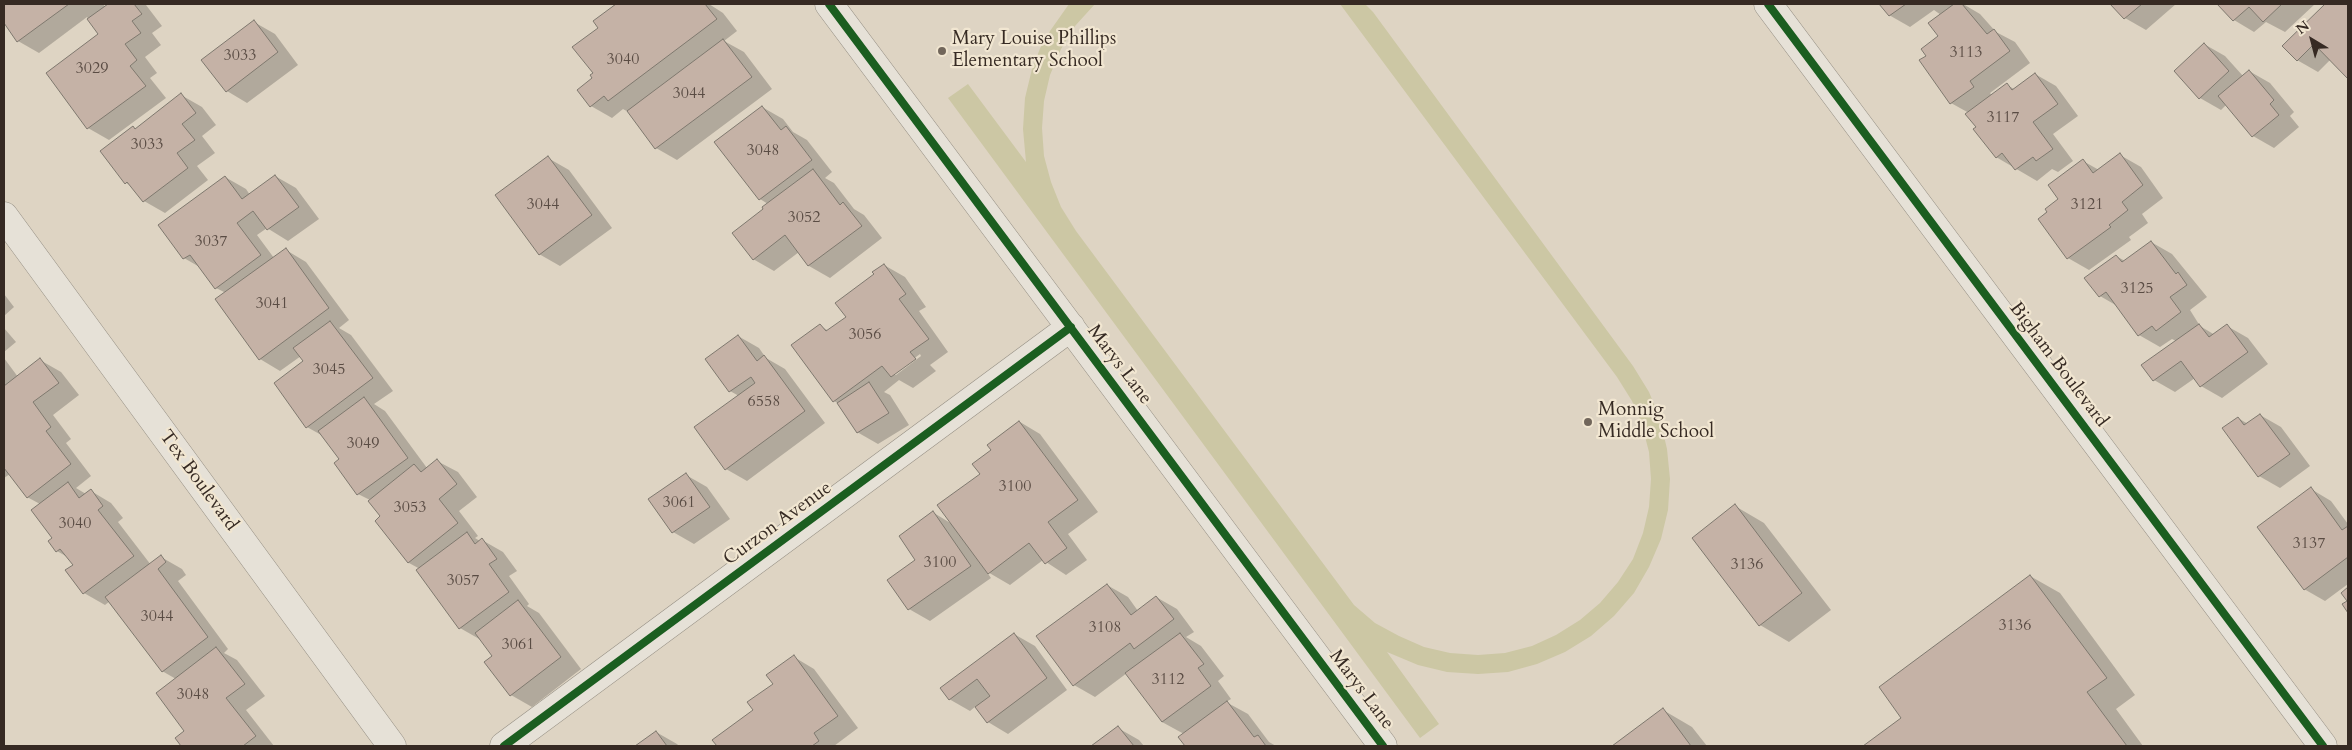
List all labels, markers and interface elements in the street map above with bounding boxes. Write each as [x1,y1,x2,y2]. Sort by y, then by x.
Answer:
north arrow [2287,15,2337,65]
text: N [2292,16,2313,39]
place label: Mary Louise Phillips Elementary School [952,29,1116,73]
house number: 3113 [1950,43,1982,63]
marker: Mary Louise Phillips Elementary School [936,45,948,57]
house number: 3033 [224,46,256,66]
house number: 3040 [607,50,639,70]
house number: 3029 [76,59,108,79]
house number: 3044 [673,84,705,104]
house number: 3117 [1987,108,2019,128]
house number: 3033 [131,135,163,155]
house number: 3048 [747,141,779,161]
house number: 3044 [527,195,559,215]
house number: 3121 [2071,195,2103,215]
house number: 3052 [788,208,820,228]
house number: 3037 [195,232,227,252]
house number: 3125 [2121,279,2153,299]
house number: 3041 [256,294,288,314]
street label: Bigham Boulevard [2004,298,2112,432]
street label: Marys Lane [1082,321,1156,409]
house number: 3056 [849,325,881,345]
house number: 3045 [313,360,345,380]
house number: 6558 [748,392,780,412]
place label: Monnig Middle School [1598,400,1714,444]
marker: Monnig Middle School [1582,416,1594,428]
street label: Tex Boulevard [154,426,242,536]
house number: 3049 [347,434,379,454]
street label: Curzon Avenue [719,477,837,571]
house number: 3100 [999,477,1031,497]
house number: 3061 [663,493,695,513]
house number: 3053 [394,498,426,518]
house number: 3040 [59,514,91,534]
house number: 3137 [2293,534,2325,554]
house number: 3100 [924,553,956,573]
house number: 3136 [1731,555,1763,575]
house number: 3057 [447,571,479,591]
house number: 3044 [141,607,173,627]
house number: 3136 [1999,616,2031,636]
house number: 3108 [1089,618,1121,638]
house number: 3061 [502,635,534,655]
street label: Marys Lane [1324,646,1398,734]
house number: 3112 [1152,670,1184,690]
house number: 3048 [177,685,209,705]

